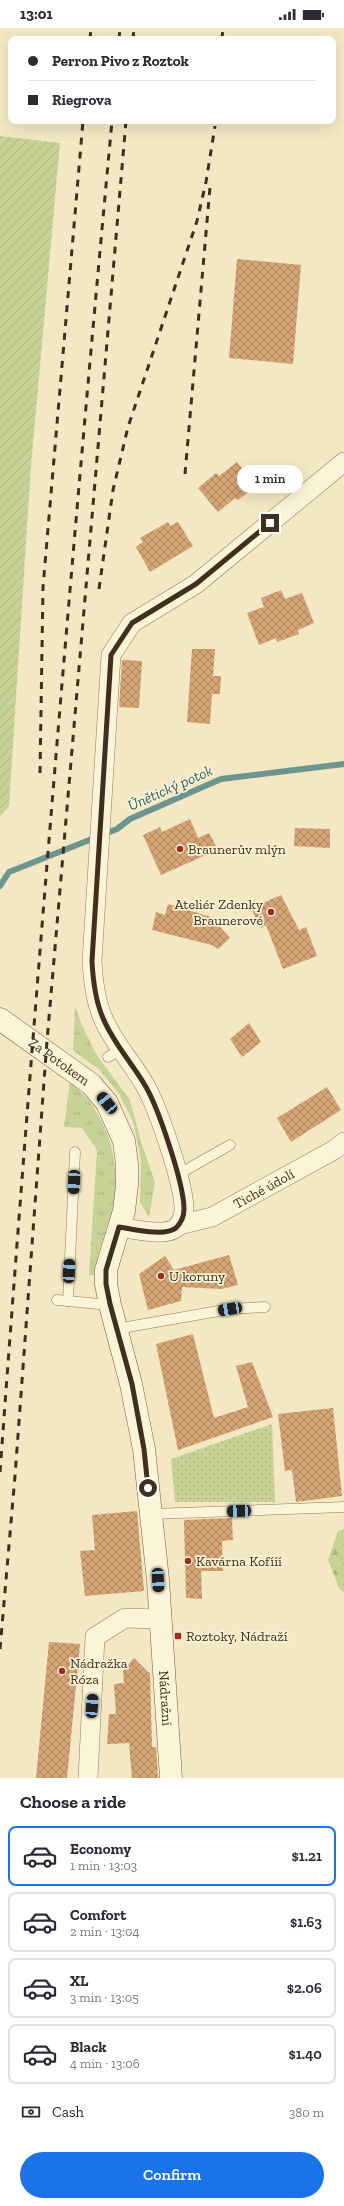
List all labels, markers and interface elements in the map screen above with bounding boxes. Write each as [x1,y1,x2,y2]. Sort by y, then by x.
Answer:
text: 13:01 [20,5,52,23]
text: Perron Pivo z Roztok [52,52,189,70]
text: Riegrova [52,91,112,109]
callout: 1 min [237,465,303,493]
text: 1 min [255,471,285,486]
route end [261,514,279,532]
water label: Únětický potok [125,761,216,815]
place label: Braunerův mlýn [188,841,286,858]
marker: Braunerův mlýn [175,844,185,854]
place label: Ateliér Zdenky Braunerové [174,896,264,929]
marker: Ateliér Zdenky Braunerové [266,907,276,917]
street label: Za Potokem [25,1034,93,1089]
car [95,1090,119,1116]
street label: Tiché údolí [230,1165,298,1213]
car [67,1170,81,1194]
car [62,1259,76,1283]
place label: U koruny [169,1268,226,1285]
marker: U koruny [156,1271,166,1281]
car [217,1301,243,1317]
route start [139,1479,157,1497]
car [227,1505,251,1517]
place label: Kavárna Kofííí [196,1553,282,1570]
marker: Kavárna Kofííí [183,1556,193,1566]
car [151,1568,165,1592]
place label: Roztoky, Nádraží [186,1628,288,1645]
marker: Roztoky, Nádraží [173,1631,183,1641]
place label: Nádražka Róza [70,1655,128,1688]
marker: Nádražka Róza [57,1666,67,1676]
street label: Nádražní [155,1670,176,1727]
car [85,1694,99,1718]
text: Choose a ride [20,1791,126,1813]
icon: car [22,1838,58,1874]
text: Economy [70,1840,131,1858]
text: $1.21 [292,1847,322,1865]
text: 1 min · 13:03 [70,1858,137,1873]
icon: car [22,1904,58,1940]
text: Comfort [70,1906,126,1924]
text: $1.63 [290,1913,322,1931]
text: 2 min · 13:04 [70,1924,139,1939]
icon: car [22,1970,58,2006]
text: XL [70,1972,88,1990]
text: $2.06 [287,1979,322,1997]
text: 3 min · 13:05 [70,1990,139,2005]
icon: car [22,2036,58,2072]
text: Black [70,2038,107,2056]
text: $1.40 [288,2045,322,2063]
text: 4 min · 13:06 [70,2056,140,2071]
icon: cash [20,2101,42,2123]
text: Cash [52,2103,84,2121]
text: 380 m [289,2105,324,2120]
button: Confirm [20,2152,324,2198]

